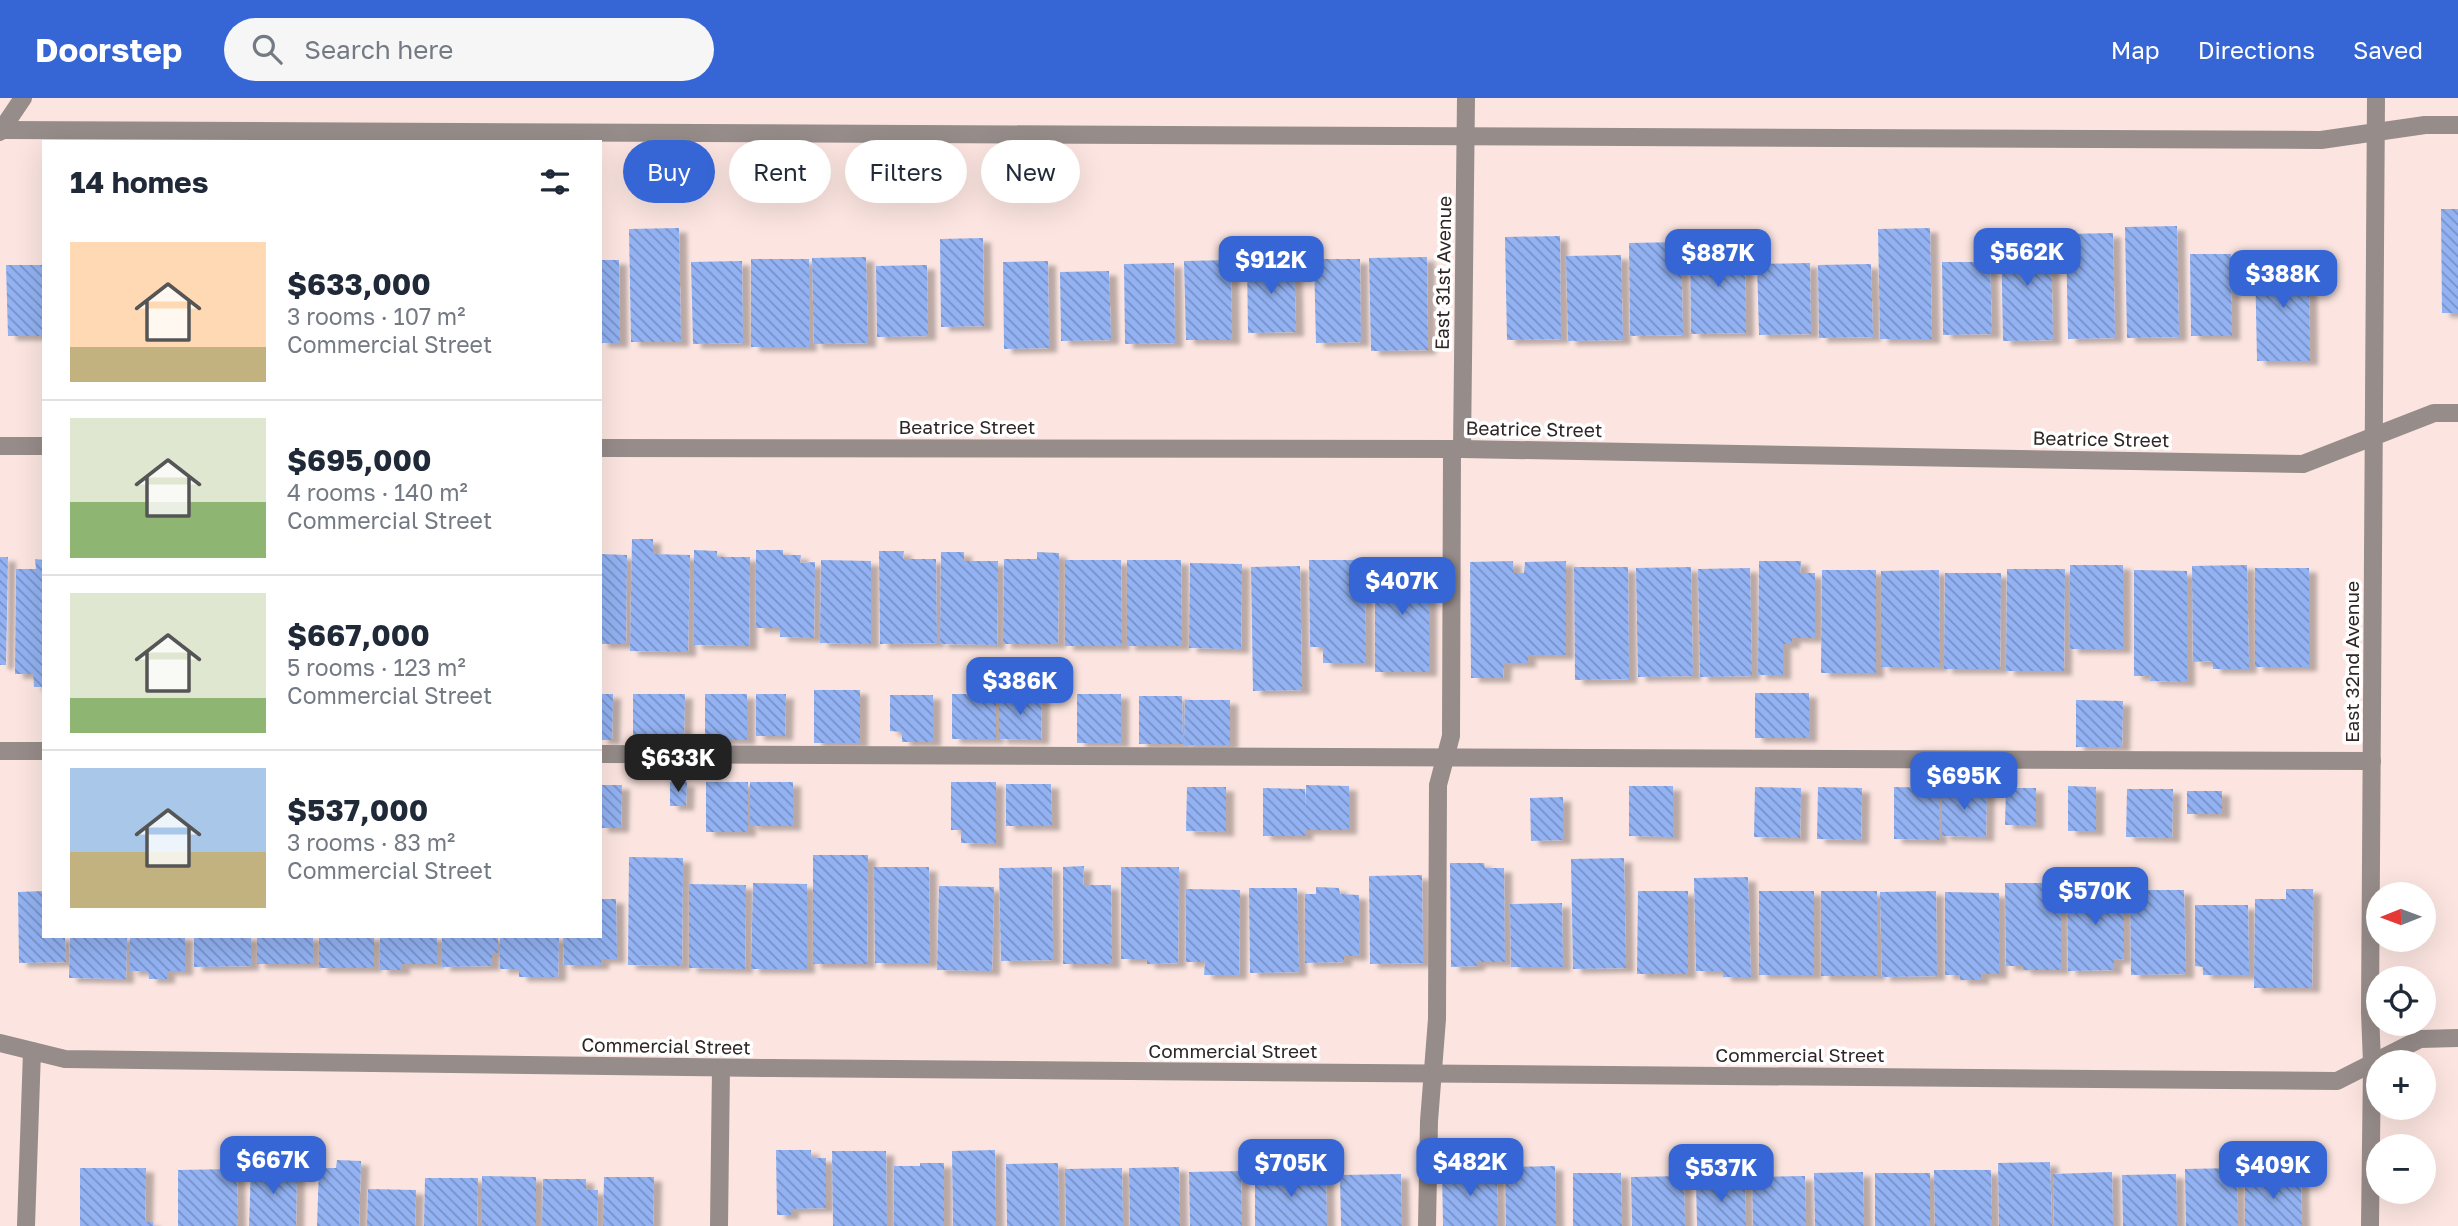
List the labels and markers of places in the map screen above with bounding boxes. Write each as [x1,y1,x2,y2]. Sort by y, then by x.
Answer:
pin: $562K [1978,228,2076,288]
pin: $887K [1669,230,1767,289]
pin: $912K [1222,236,1320,296]
pin: $388K [2234,250,2332,310]
pin: $407K [1353,558,1451,617]
pin: $386K [971,658,1069,717]
pin: $633K [629,734,727,794]
pin: $695K [1915,752,2013,812]
pin: $570K [2046,868,2144,927]
pin: $667K [224,1136,322,1196]
pin: $482K [1421,1138,1519,1198]
pin: $705K [1242,1140,1340,1199]
pin: $409K [2224,1142,2322,1201]
pin: $537K [1672,1144,1770,1204]

